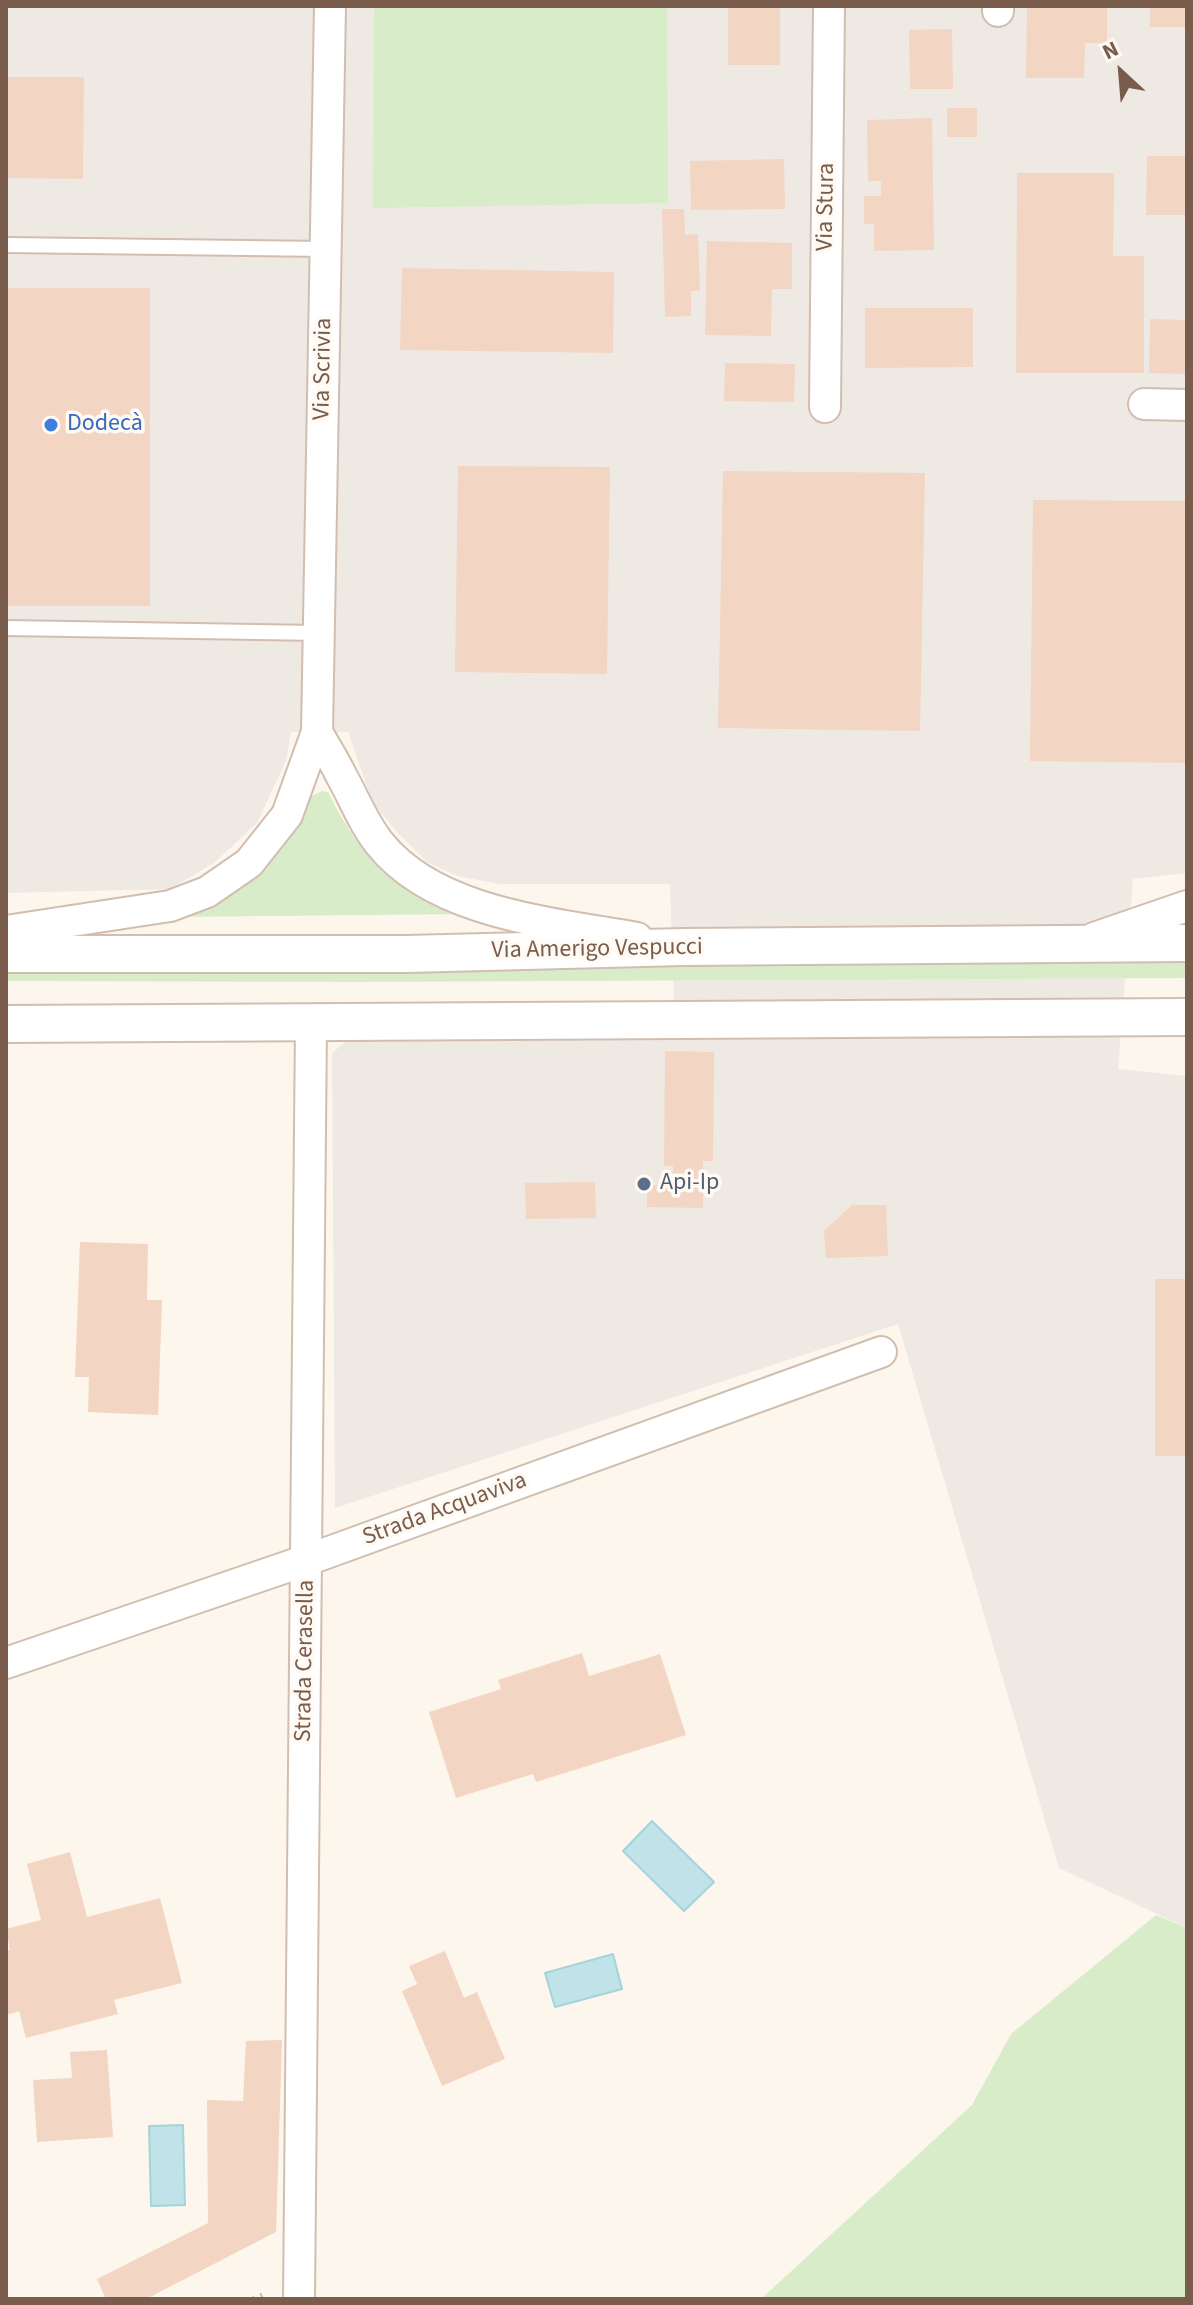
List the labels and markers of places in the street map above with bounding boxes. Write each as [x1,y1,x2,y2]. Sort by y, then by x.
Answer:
place label: Dodecà [67,411,143,439]
marker: Dodecà [42,416,60,434]
place label: Api-Ip [660,1170,719,1198]
marker: Api-Ip [635,1175,653,1193]

